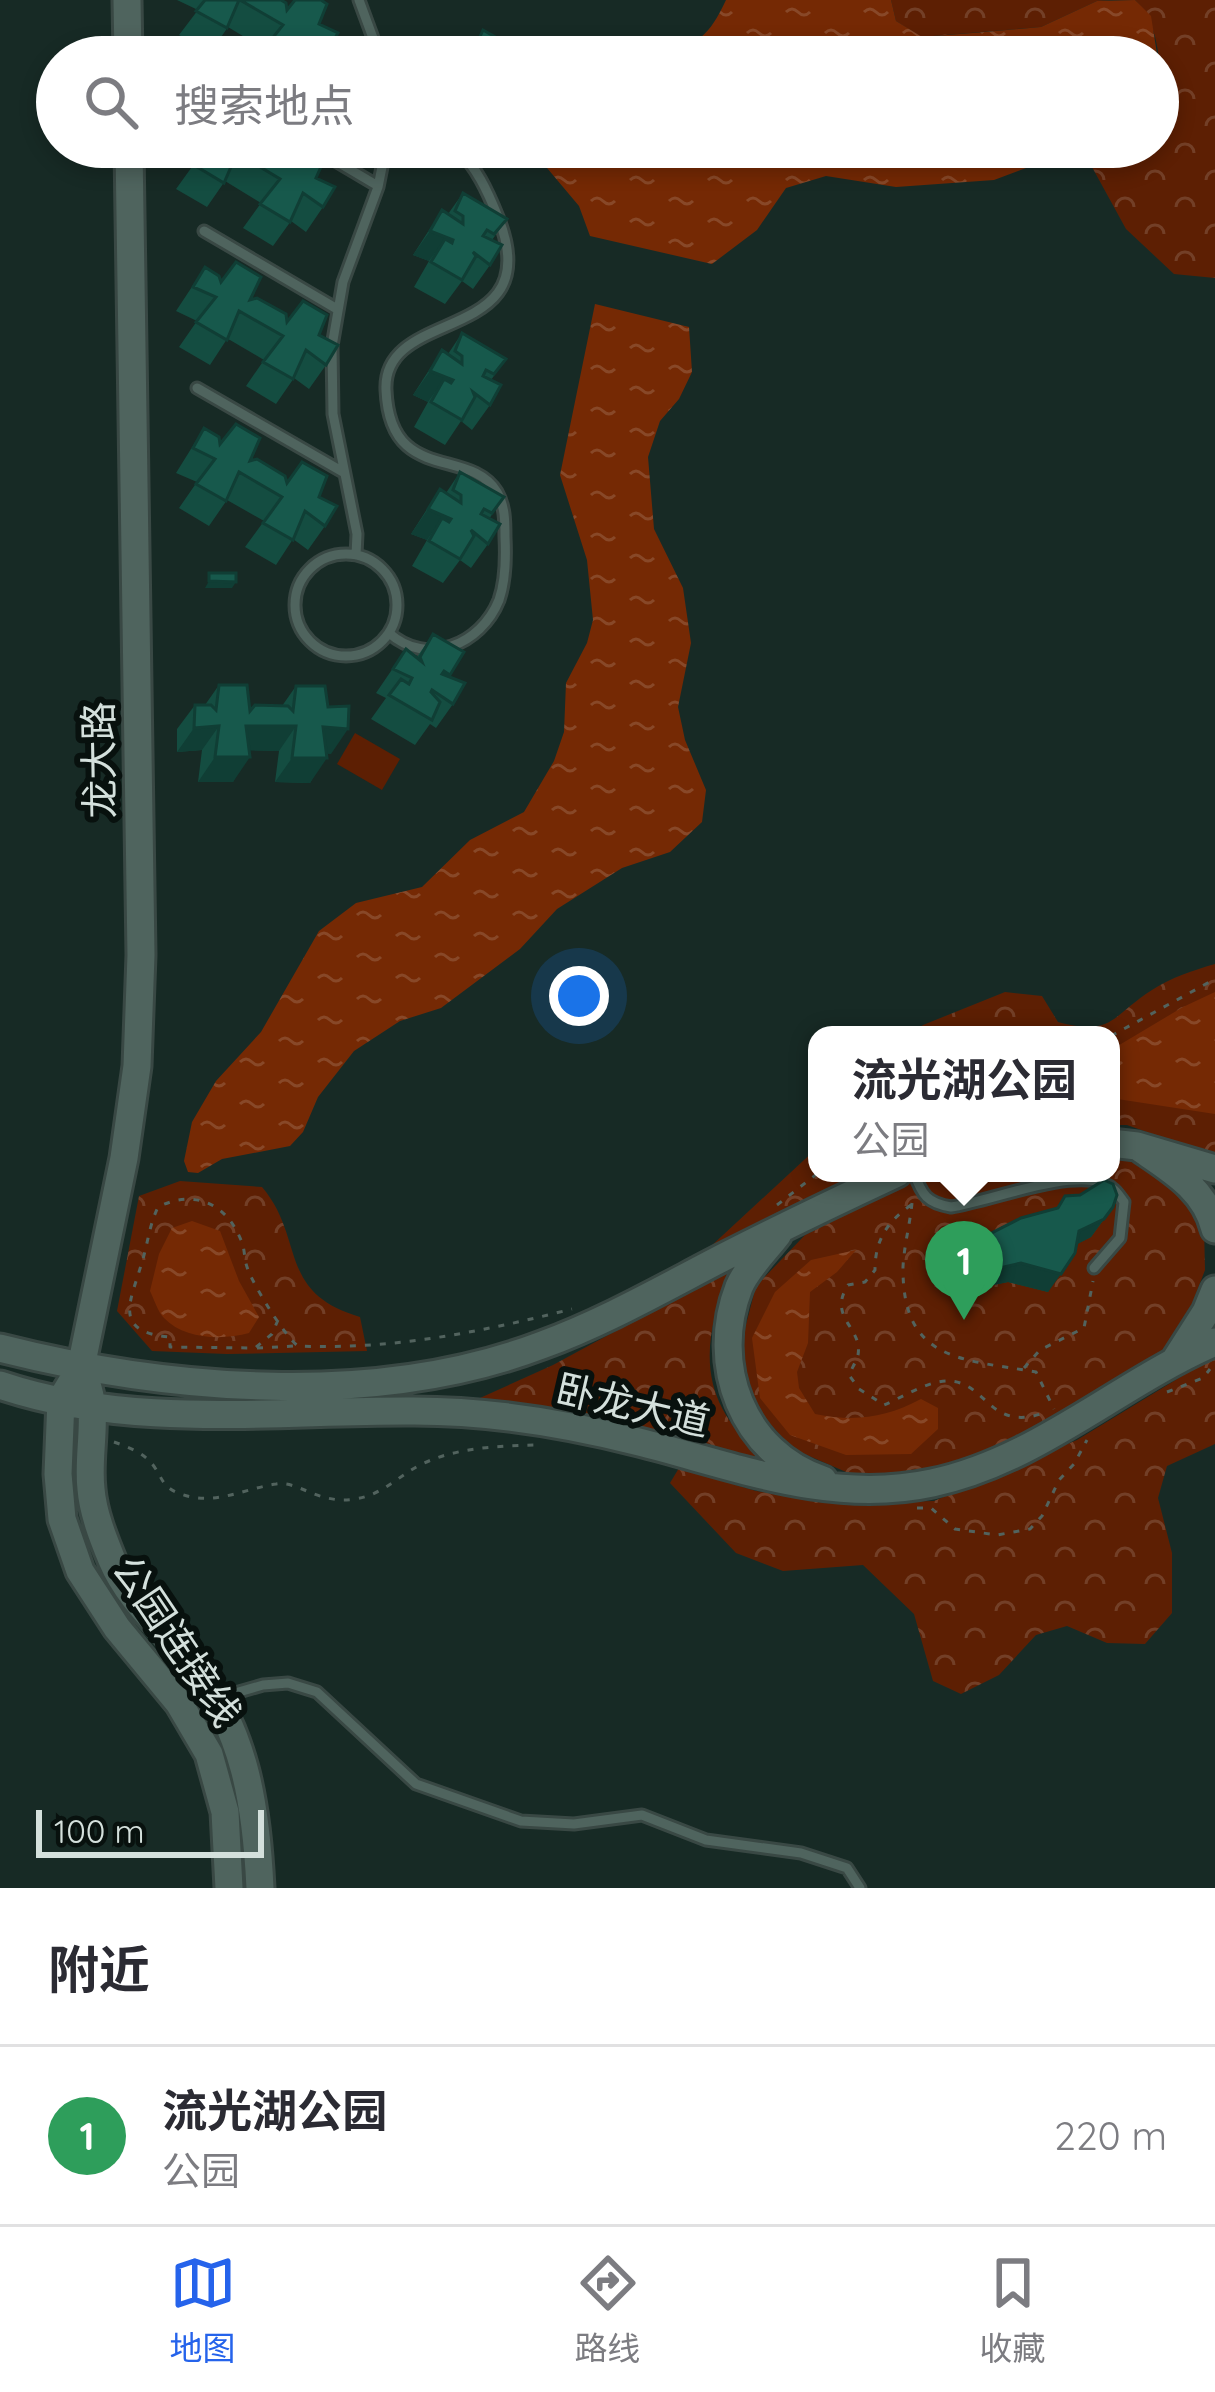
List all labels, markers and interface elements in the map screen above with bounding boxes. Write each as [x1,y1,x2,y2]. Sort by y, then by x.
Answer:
search box [36,36,1179,168]
icon: search [78,69,144,135]
text: 搜索地点 [174,77,354,133]
street label: 龙大路 [73,701,124,819]
your location [549,966,609,1026]
popup [808,1026,1120,1182]
text: 流光湖公园 [851,1051,1077,1107]
text: 公园 [851,1115,930,1164]
pin: 1 [925,1221,1003,1320]
street label: 卧龙大道 [552,1363,715,1446]
street label: 公园连接线 [103,1546,252,1735]
scale bar [36,1804,264,1857]
text: 100 m [54,1810,145,1851]
text: 附近 [48,1937,150,2001]
text: 流光湖公园 [162,2082,387,2138]
text: 1 [79,2111,95,2160]
text: 220 m [1054,2111,1167,2160]
text: 公园 [162,2146,240,2195]
tab: 地图 [170,2250,236,2370]
tab: 路线 [575,2250,641,2370]
tab: 收藏 [980,2250,1046,2370]

